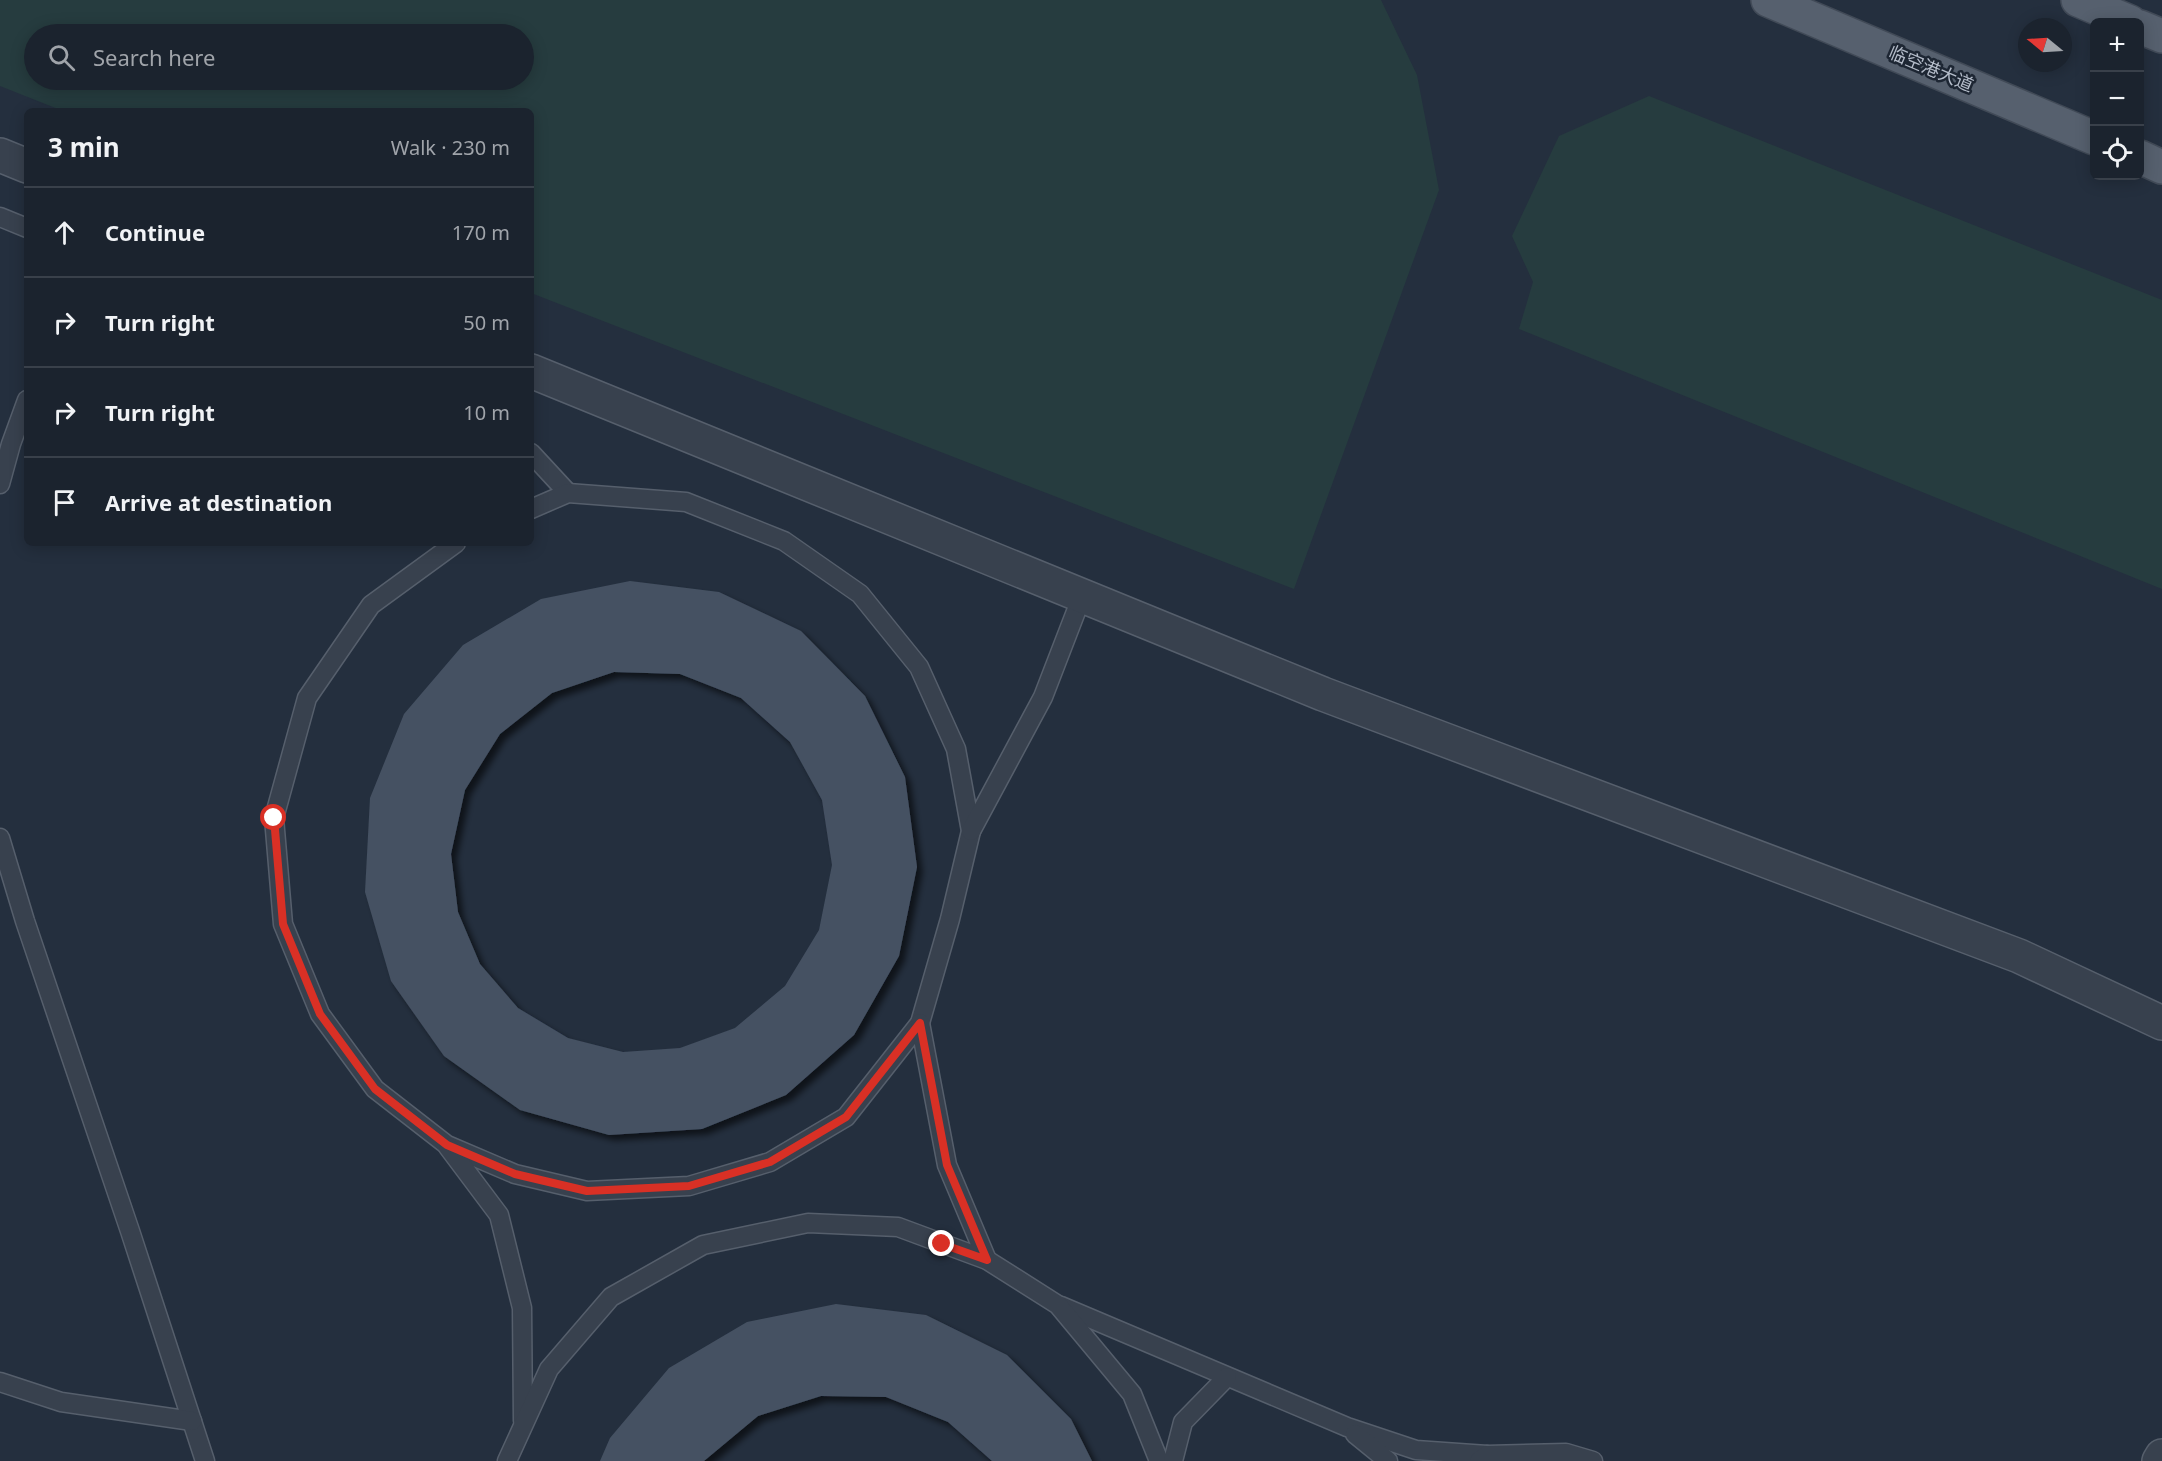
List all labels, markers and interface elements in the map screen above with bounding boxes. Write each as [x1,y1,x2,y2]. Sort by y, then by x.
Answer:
north arrow [2018,18,2072,72]
map controls [2090,18,2144,180]
button: + [2090,18,2144,72]
search box [24,24,534,90]
street label: 临空港大道 [1885,39,1978,97]
icon: search [45,41,78,74]
text: Search here [93,42,215,72]
button: − [2090,72,2144,126]
button: locate [2090,126,2144,180]
text: 3 min [48,129,120,165]
text: Walk · 230 m [391,134,510,161]
icon: ahead [48,216,81,249]
text: Continue [105,217,205,247]
text: 170 m [452,219,510,246]
icon: right [48,306,81,339]
text: Turn right [105,307,215,337]
text: 50 m [463,309,510,336]
icon: right [48,396,81,429]
text: Turn right [105,397,215,427]
text: 10 m [463,399,510,426]
icon: arrive [48,486,81,519]
text: Arrive at destination [105,487,332,517]
route start [260,804,286,830]
route end [928,1230,954,1256]

